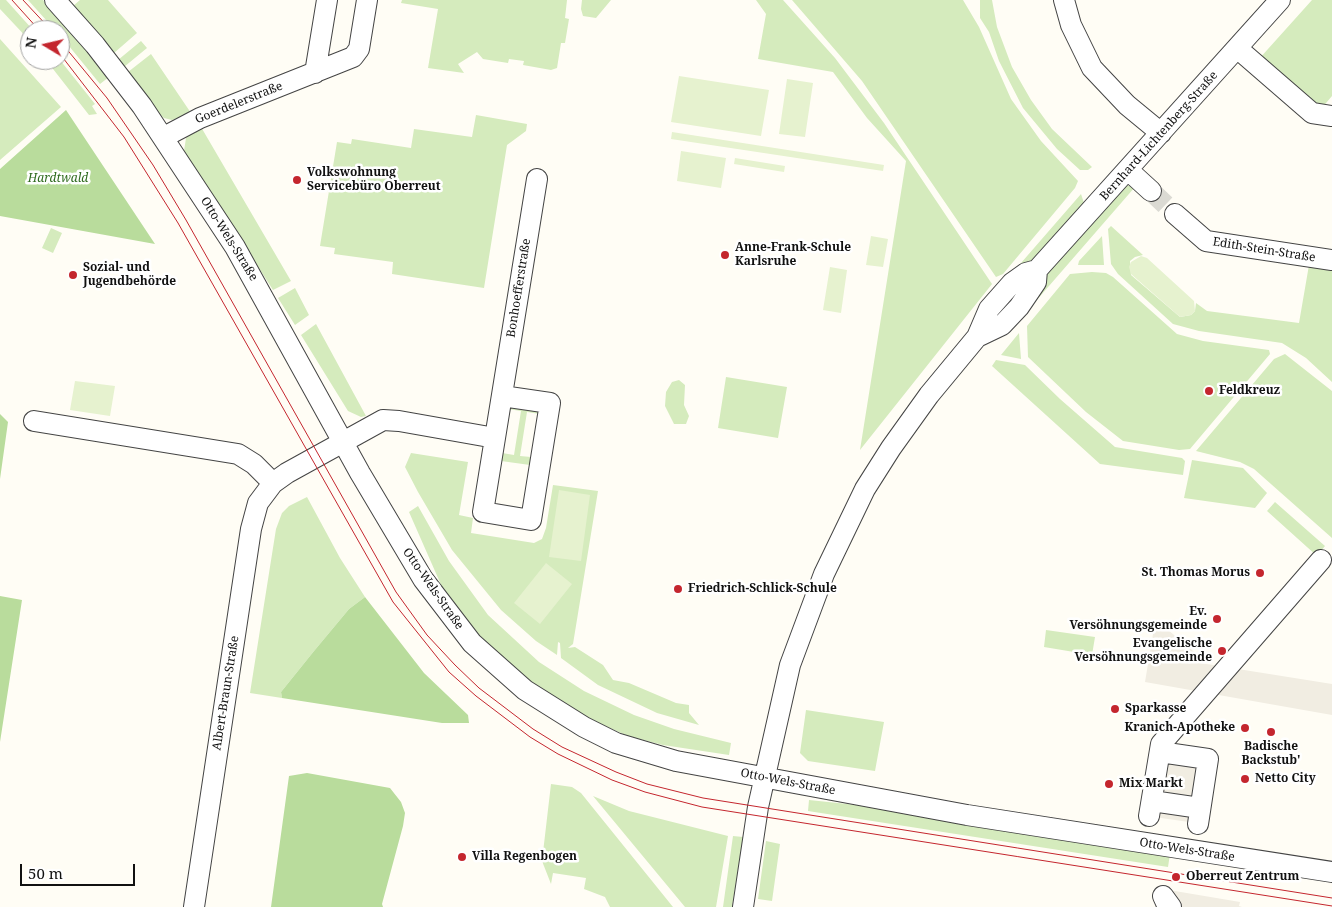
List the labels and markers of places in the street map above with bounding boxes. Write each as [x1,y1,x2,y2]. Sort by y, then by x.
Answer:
place label: Volkswohnung Servicebüro Oberreut [307,166,441,194]
marker: Volkswohnung Servicebüro Oberreut [291,174,303,186]
place label: Anne-Frank-Schule Karlsruhe [735,241,851,269]
marker: Anne-Frank-Schule Karlsruhe [719,249,731,261]
place label: Sozial- und Jugendbehörde [83,261,176,289]
marker: Sozial- und Jugendbehörde [67,269,79,281]
place label: Feldkreuz [1219,384,1280,398]
marker: Feldkreuz [1203,385,1215,397]
place label: St. Thomas Morus [1142,566,1250,580]
marker: St. Thomas Morus [1254,567,1266,579]
place label: Friedrich-Schlick-Schule [688,582,837,596]
marker: Friedrich-Schlick-Schule [672,583,684,595]
place label: Ev. Versöhnungsgemeinde [1069,605,1207,633]
marker: Ev. Versöhnungsgemeinde [1211,613,1223,625]
place label: Evangelische Versöhnungsgemeinde [1074,637,1212,665]
marker: Evangelische Versöhnungsgemeinde [1216,645,1228,657]
place label: Sparkasse [1125,702,1186,716]
marker: Sparkasse [1109,703,1121,715]
place label: Kranich-Apotheke [1125,721,1235,735]
marker: Kranich-Apotheke [1239,722,1251,734]
marker: Badische Backstub' [1265,726,1277,738]
place label: Badische Backstub' [1241,740,1301,768]
place label: Netto City [1255,772,1316,786]
marker: Netto City [1239,773,1251,785]
place label: Mix Markt [1119,777,1183,791]
marker: Mix Markt [1103,778,1115,790]
place label: Villa Regenbogen [472,850,577,864]
marker: Villa Regenbogen [456,851,468,863]
place label: Oberreut Zentrum [1186,870,1299,884]
marker: Oberreut Zentrum [1170,871,1182,883]

